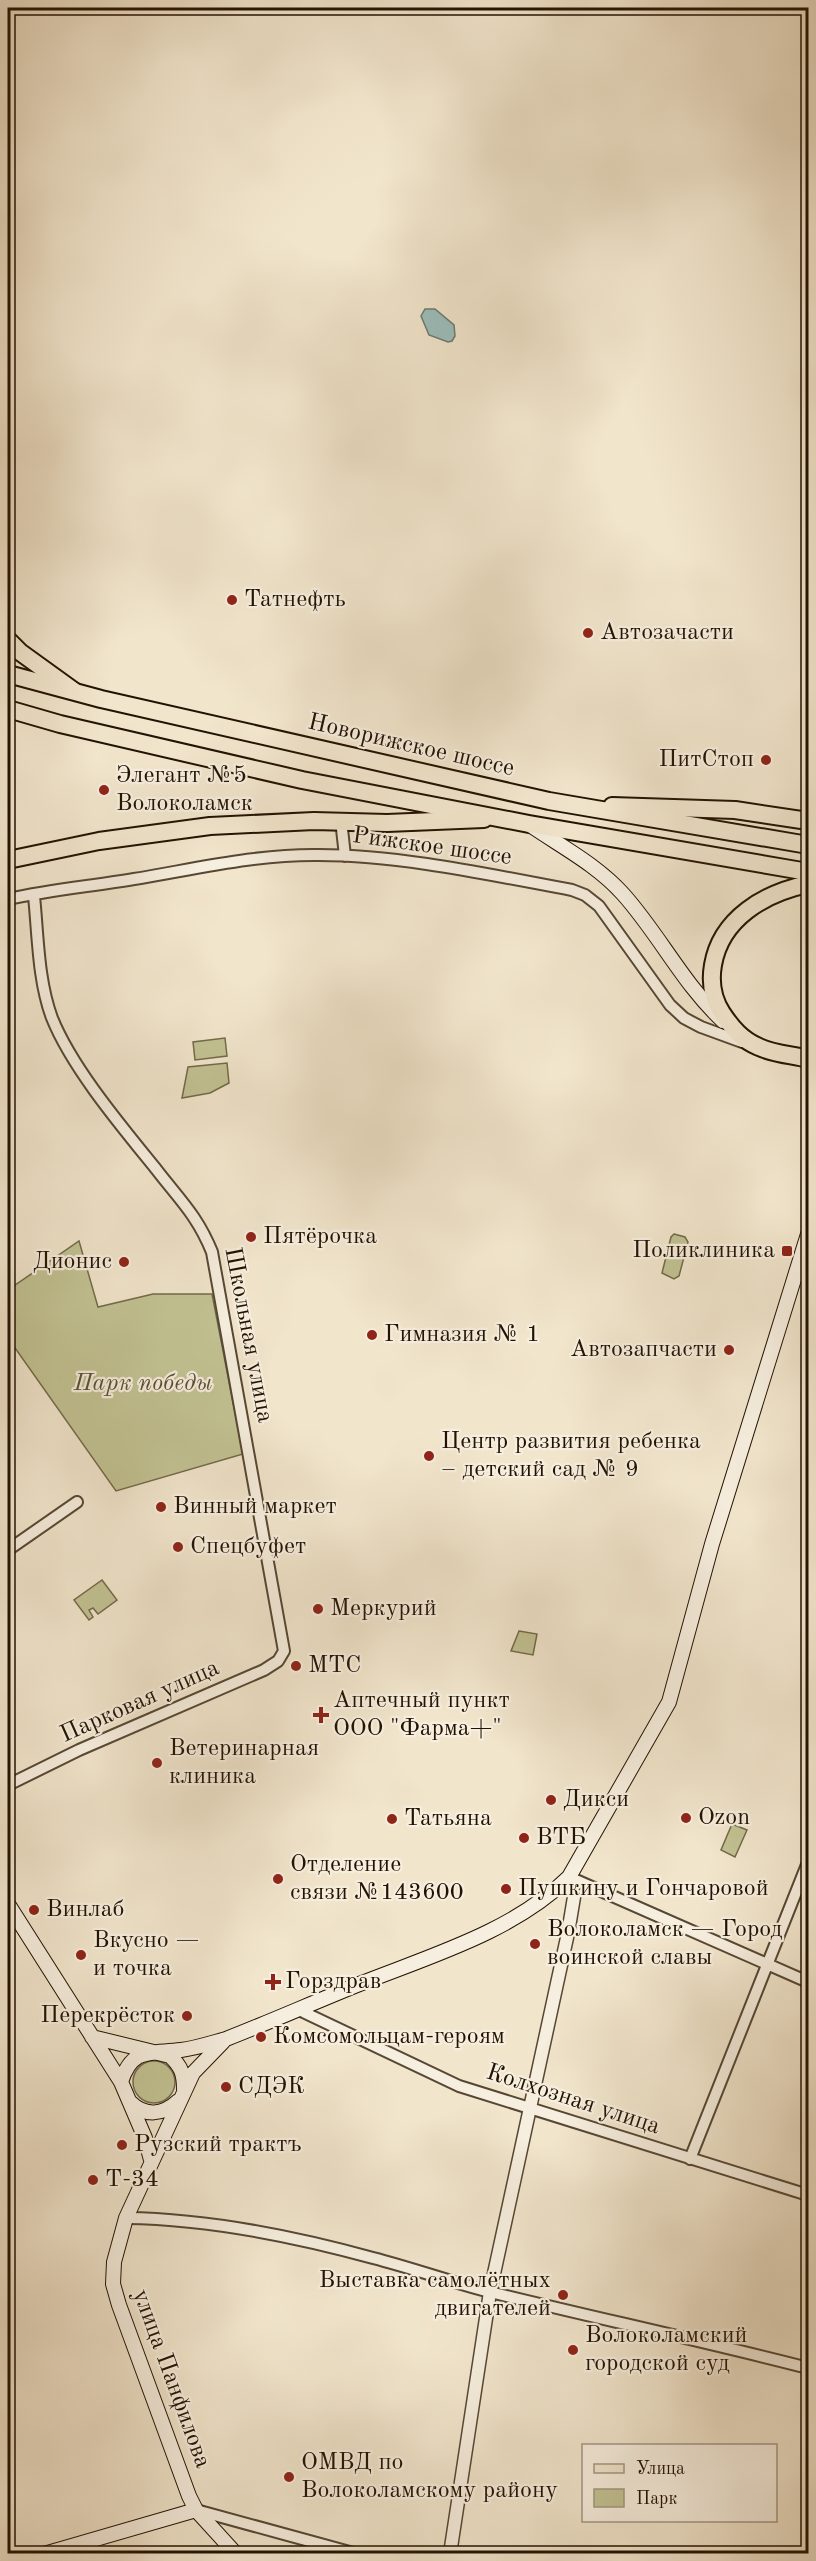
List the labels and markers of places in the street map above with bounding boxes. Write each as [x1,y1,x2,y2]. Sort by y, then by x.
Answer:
place label: Татнефть [244,588,346,612]
marker: Татнефть [225,593,239,607]
place label: Автозачасти [600,621,734,645]
marker: Автозачасти [581,626,595,640]
place label: ПитСтоп [658,748,754,772]
marker: ПитСтоп [759,753,773,767]
place label: Элегант №5 Волоколамск [116,764,253,816]
marker: Элегант №5 Волоколамск [97,783,111,797]
place label: Пятёрочка [263,1225,377,1249]
marker: Пятёрочка [244,1230,258,1244]
place label: Поликлиника [632,1239,775,1263]
marker: Поликлиника [780,1244,794,1258]
place label: Дионис [33,1250,112,1274]
marker: Дионис [117,1255,131,1269]
place label: Гимназия № 1 [384,1323,540,1347]
marker: Гимназия № 1 [365,1328,379,1342]
place label: Автозапчасти [570,1338,717,1362]
marker: Автозапчасти [722,1343,736,1357]
place label: Центр развития ребенка – детский сад № 9 [441,1430,701,1482]
marker: Центр развития ребенка – детский сад № 9 [422,1449,436,1463]
place label: Винный маркет [173,1495,337,1519]
marker: Винный маркет [154,1500,168,1514]
place label: Спецбуфет [190,1535,306,1559]
marker: Спецбуфет [171,1540,185,1554]
place label: Меркурий [330,1597,437,1621]
marker: Меркурий [311,1602,325,1616]
place label: МТС [308,1654,361,1678]
marker: МТС [289,1659,303,1673]
place label: Аптечный пункт ООО "Фарма+" [333,1689,510,1741]
marker: Аптечный пункт ООО "Фарма+" [314,1708,328,1722]
place label: Ветеринарная клиника [169,1737,319,1789]
marker: Ветеринарная клиника [150,1756,164,1770]
place label: Дикси [563,1788,629,1812]
marker: Дикси [544,1793,558,1807]
place label: Ozon [698,1806,750,1830]
place label: Татьяна [404,1807,492,1831]
marker: Ozon [679,1811,693,1825]
marker: Татьяна [385,1812,399,1826]
place label: ВТБ [536,1826,586,1850]
marker: ВТБ [517,1831,531,1845]
place label: Отделение связи №143600 [290,1853,464,1905]
marker: Отделение связи №143600 [271,1872,285,1886]
place label: Пушкину и Гончаровой [518,1877,769,1901]
marker: Пушкину и Гончаровой [499,1882,513,1896]
place label: Винлаб [46,1898,124,1922]
marker: Винлаб [27,1903,41,1917]
place label: Волоколамск — Город воинской славы [547,1918,783,1970]
place label: Вкусно — и точка [93,1929,199,1981]
marker: Волоколамск — Город воинской славы [528,1937,542,1951]
marker: Вкусно — и точка [74,1948,88,1962]
place label: Горздрав [285,1970,381,1994]
marker: Горздрав [266,1975,280,1989]
place label: Перекрёсток [40,2004,175,2028]
marker: Перекрёсток [180,2009,194,2023]
place label: Комсомольцам-героям [273,2025,505,2049]
marker: Комсомольцам-героям [254,2030,268,2044]
place label: СДЭК [238,2075,305,2099]
marker: СДЭК [219,2080,233,2094]
place label: Рузский трактъ [134,2133,302,2157]
marker: Рузский трактъ [115,2138,129,2152]
place label: Т-34 [105,2168,159,2192]
marker: Т-34 [86,2173,100,2187]
place label: Выставка самолётных двигателей [319,2269,551,2321]
marker: Выставка самолётных двигателей [556,2288,570,2302]
place label: Волоколамский городской суд [585,2324,748,2376]
marker: Волоколамский городской суд [566,2343,580,2357]
place label: ОМВД по Волоколамскому району [301,2451,558,2503]
marker: ОМВД по Волоколамскому району [282,2470,296,2484]

